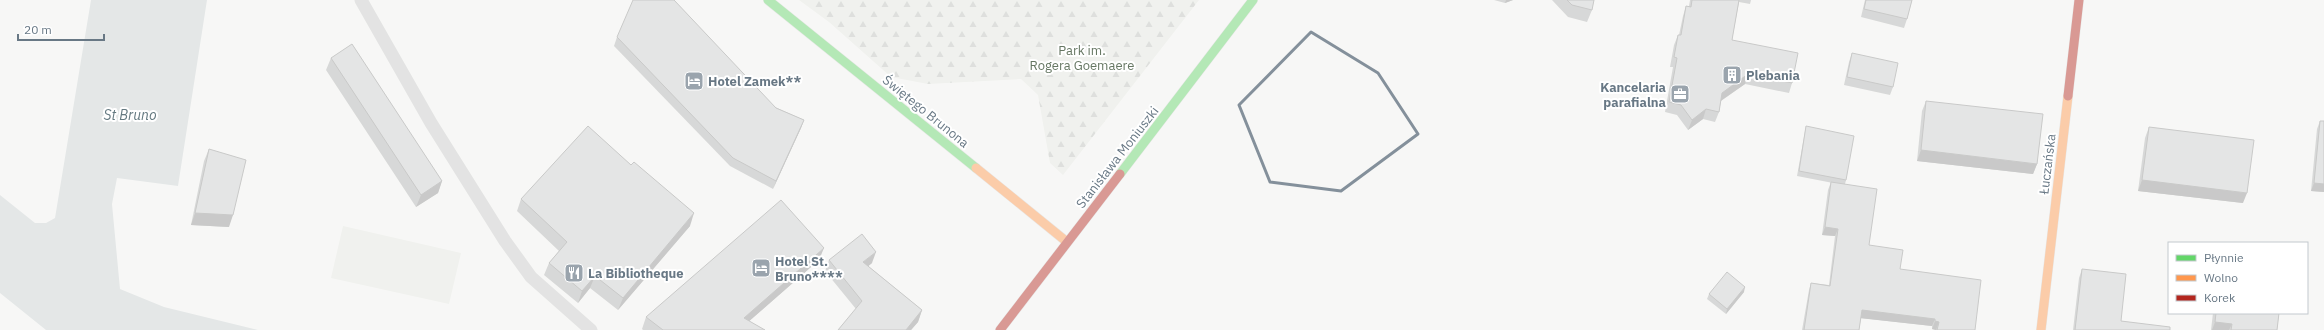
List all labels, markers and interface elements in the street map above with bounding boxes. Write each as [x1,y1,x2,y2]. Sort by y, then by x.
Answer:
scale bar [18,16,104,42]
text: 20 m [24,22,52,37]
park label: Park im. Rogera Goemaere [1030,42,1134,74]
building icon: Plebania [1721,64,1743,86]
place label: Plebania [1746,67,1800,84]
hotel icon: Hotel Zamek** [683,70,705,92]
street label: Świętego Brunona [879,71,972,151]
place label: Hotel Zamek** [708,73,801,90]
place label: Kancelaria parafialna [1600,79,1666,111]
office icon: Kancelaria parafialna [1669,83,1691,105]
street label: Stanisława Moniuszki [1072,103,1162,212]
water label: St Bruno [103,106,157,124]
street label: Łuczańska [2035,133,2060,196]
legend [2168,242,2308,314]
text: Płynnie [2204,250,2244,265]
place label: Hotel St. Bruno**** [775,253,843,285]
hotel icon: Hotel St. Bruno**** [750,257,772,279]
restaurant icon: La Bibliotheque [563,262,585,284]
place label: La Bibliotheque [588,265,684,282]
text: Wolno [2204,270,2238,285]
text: Korek [2204,290,2236,305]

